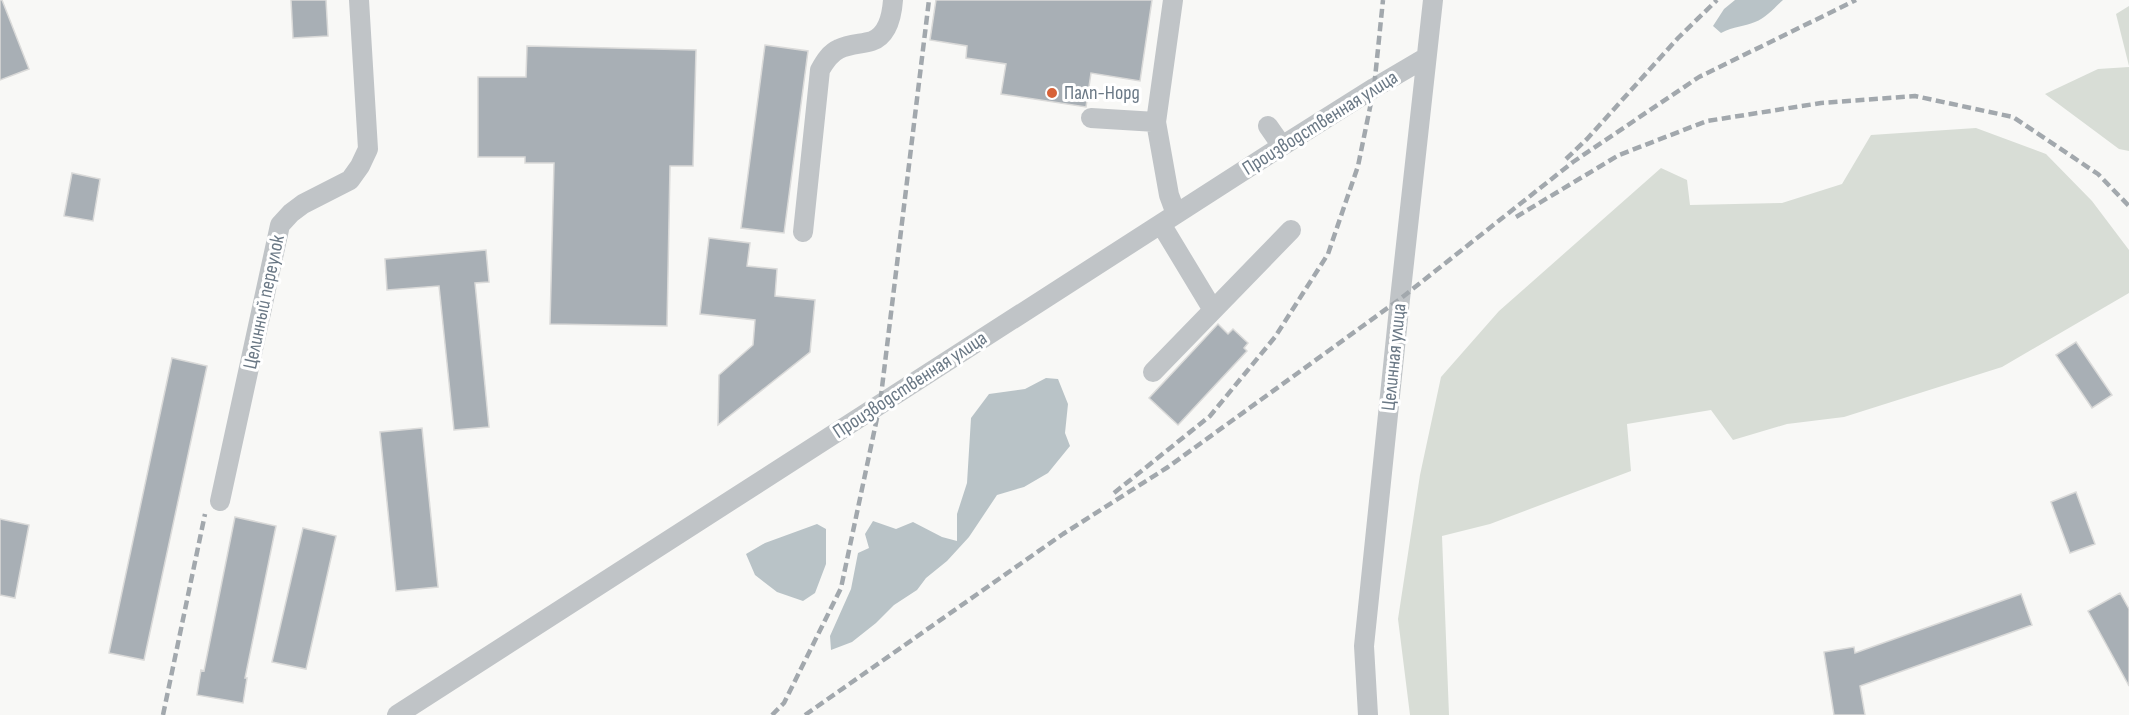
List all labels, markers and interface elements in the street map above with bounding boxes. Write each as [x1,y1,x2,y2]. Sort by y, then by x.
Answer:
street label: Производственная улица [1238,65,1402,181]
place label: Палп-Норд [1064,81,1140,105]
marker: Палп-Норд [1045,86,1059,100]
street label: Целинный переулок [238,232,290,371]
street label: Целинная улица [1376,302,1412,412]
street label: Производственная улица [829,326,991,444]

